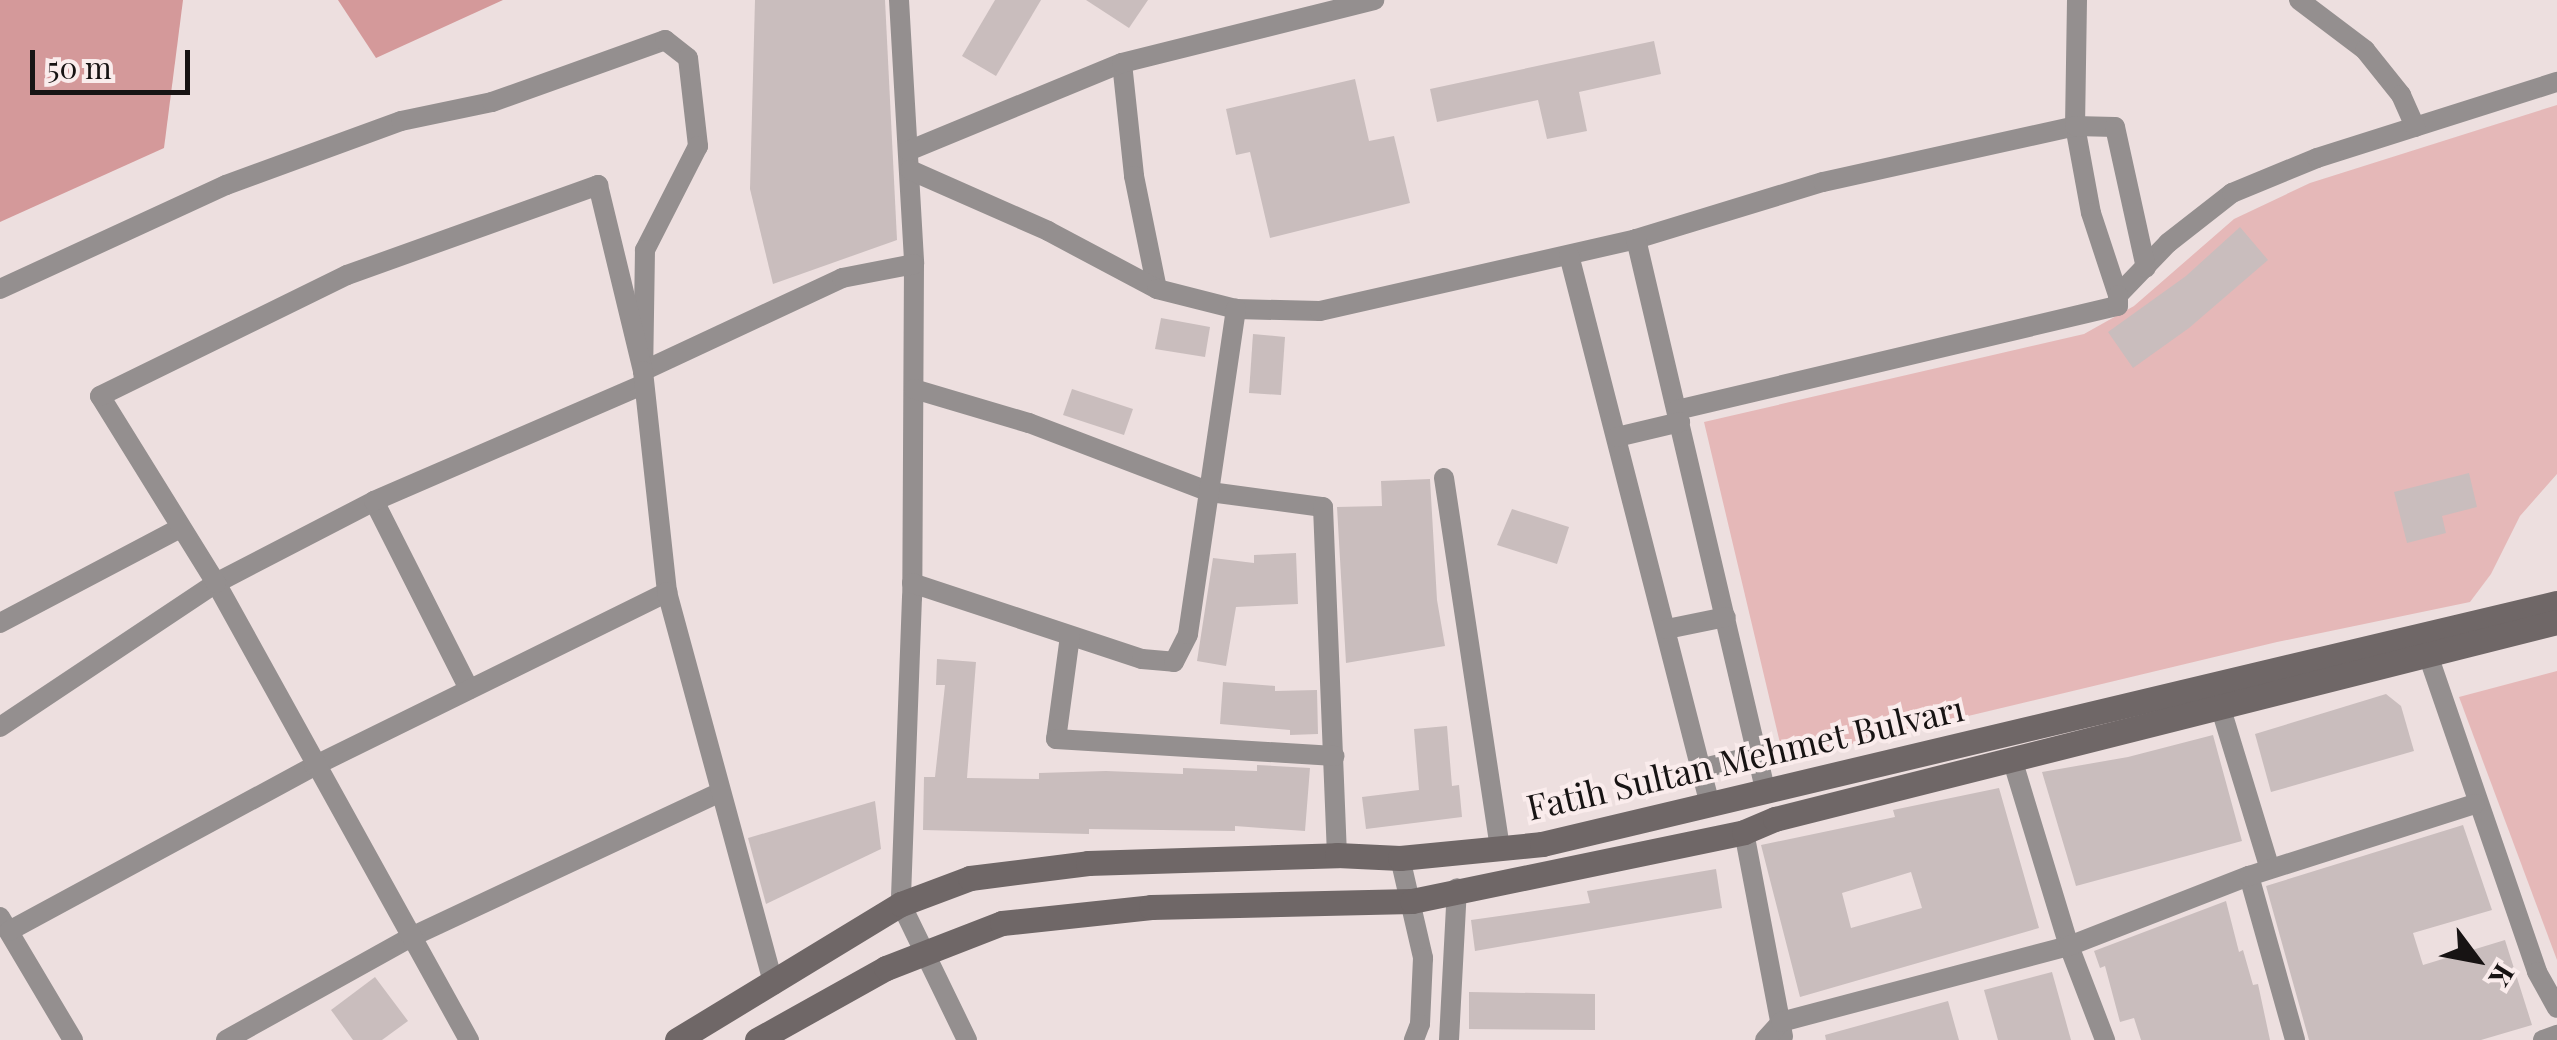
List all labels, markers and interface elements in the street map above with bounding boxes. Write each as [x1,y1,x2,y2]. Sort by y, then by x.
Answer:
scale bar [35,30,195,92]
text: 50 m [47,47,112,87]
street label: Fatih Sultan Mehmet Bulvarı [1522,686,1968,828]
north arrow [2427,910,2527,1010]
text: K [2482,958,2524,994]

